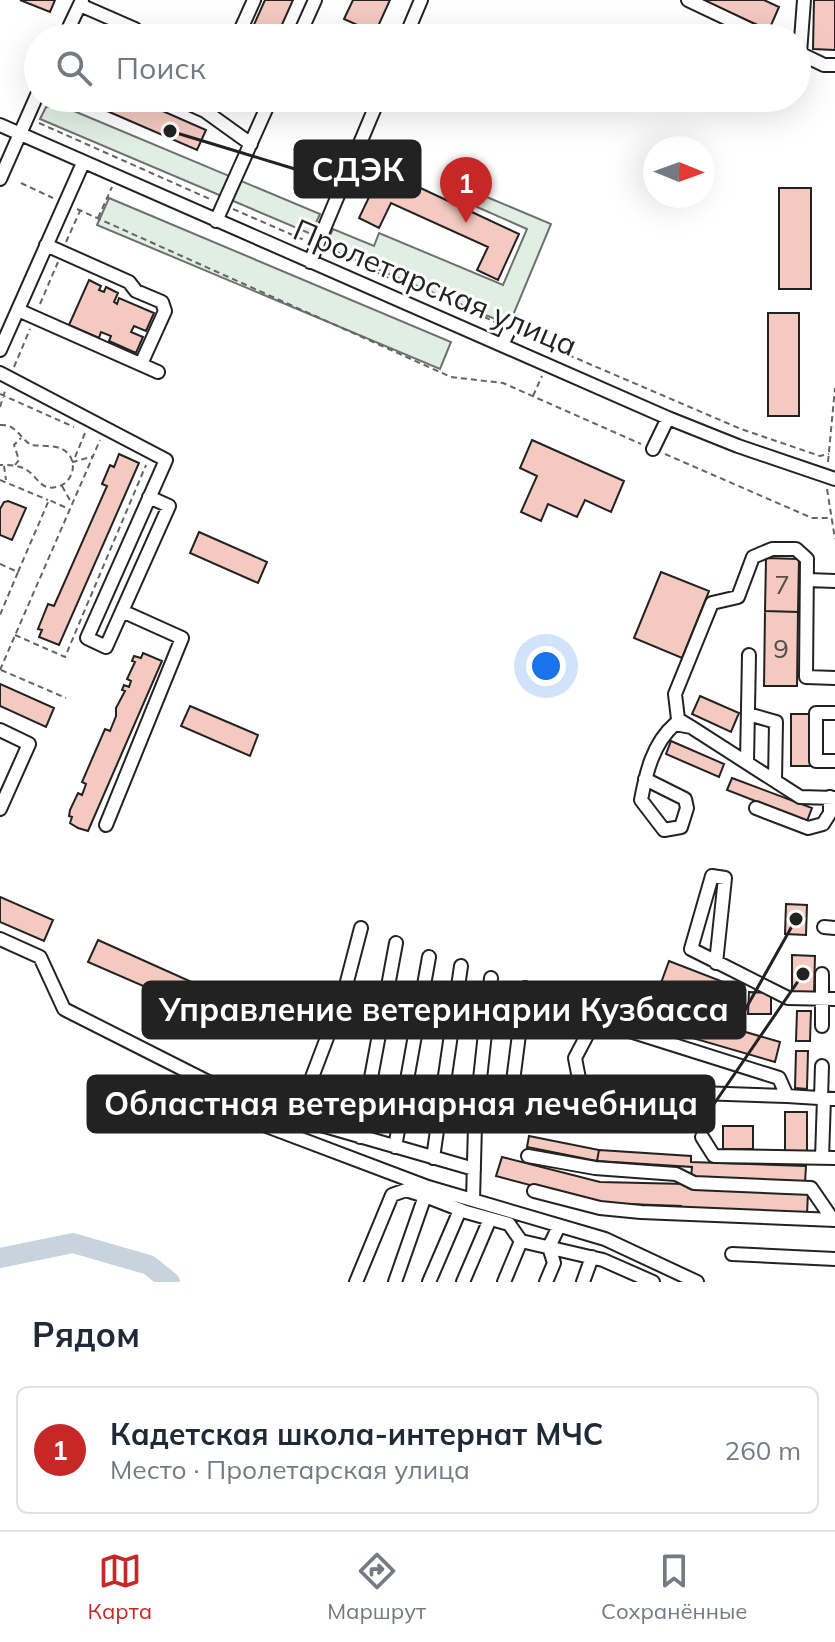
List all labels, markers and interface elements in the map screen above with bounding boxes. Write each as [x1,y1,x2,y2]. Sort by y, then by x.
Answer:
search box [24,24,811,112]
icon: search [52,46,96,90]
text: Поиск [116,49,206,87]
north arrow [643,136,715,208]
callout: СДЭК [295,141,420,197]
text: СДЭК [312,149,404,189]
pin: 1 [440,157,492,223]
street label: Пролетарская улица [288,210,583,364]
house number: 7 [774,568,790,601]
house number: 9 [773,632,789,665]
your location [526,646,566,686]
callout: Управление ветеринарии Кузбасса [143,982,745,1038]
text: Управление ветеринарии Кузбасса [158,989,729,1029]
callout: Областная ветеринарная лечебница [88,1076,714,1132]
text: Областная ветеринарная лечебница [104,1083,698,1123]
text: Рядом [32,1313,140,1356]
text: Кадетская школа-интернат МЧС [110,1415,603,1453]
text: 1 [52,1434,68,1467]
text: 260 m [725,1434,801,1467]
text: Место · Пролетарская улица [110,1453,470,1486]
tab: Карта [87,1549,152,1625]
tab: Маршрут [327,1549,426,1625]
tab: Сохранённые [601,1549,747,1625]

